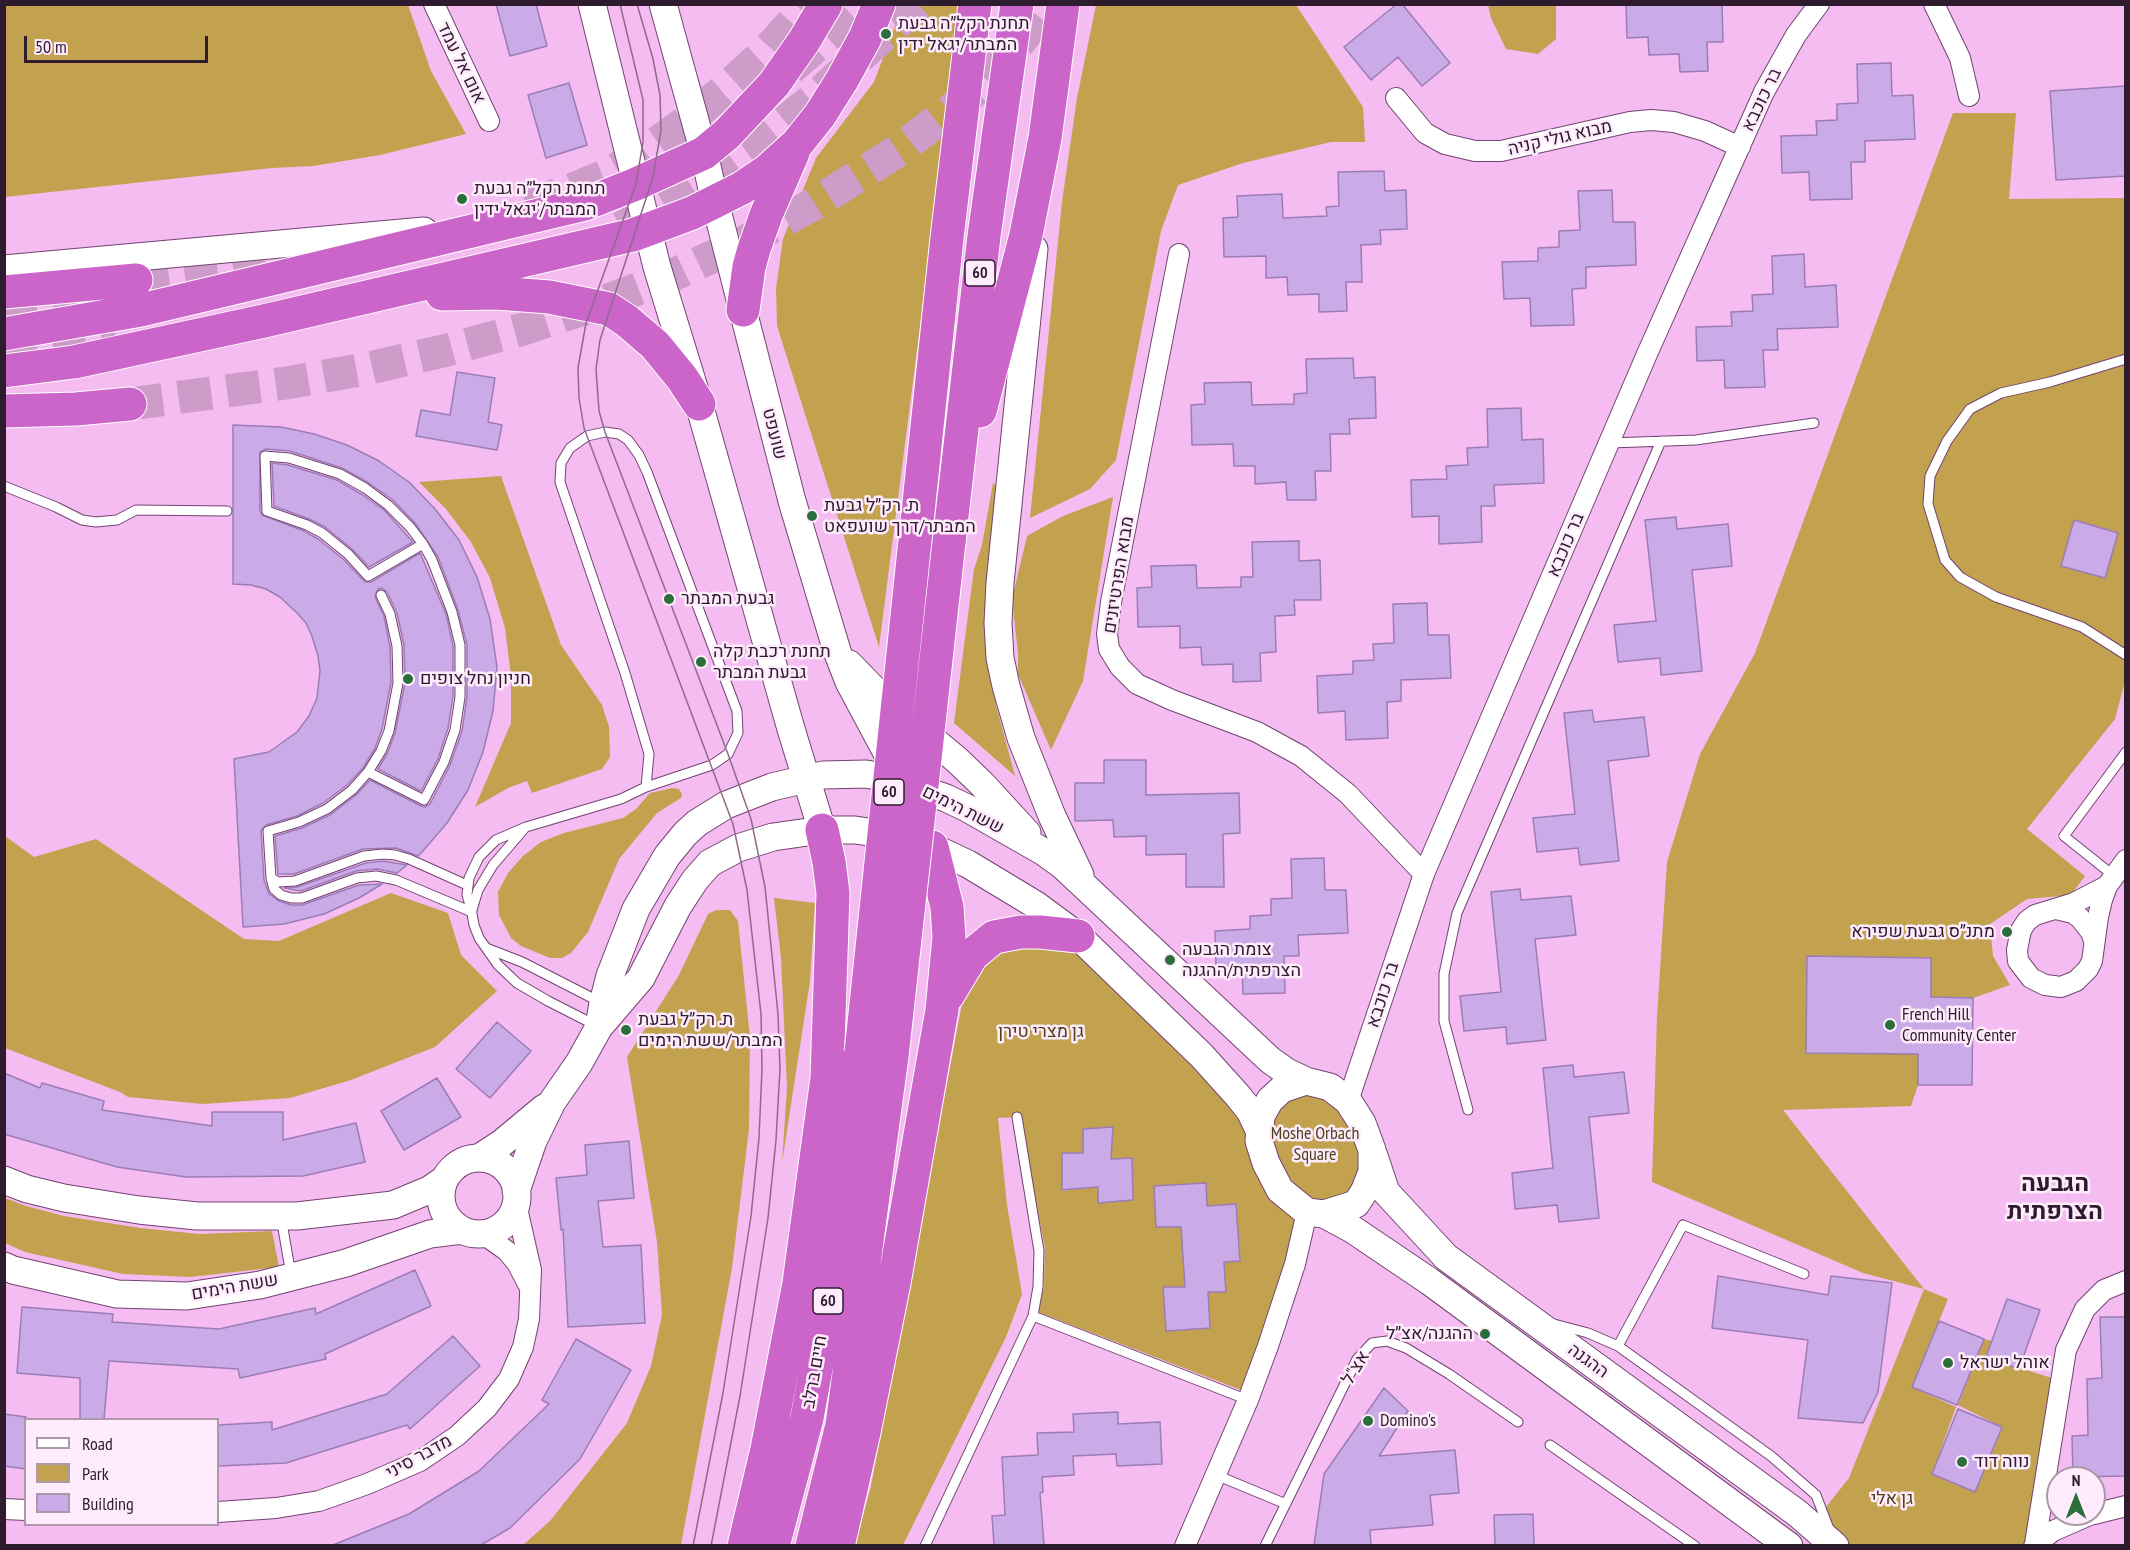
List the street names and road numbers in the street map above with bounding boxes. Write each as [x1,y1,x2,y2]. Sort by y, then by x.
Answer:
street label: אום אל עמד [432,19,490,107]
street label: בר כוכבא [1737,65,1787,135]
street label: מבוא גולי קניה [1506,116,1614,160]
road number: 60 [965,260,995,286]
street label: שועפט [757,406,791,462]
street label: בר כוכבא [1543,510,1589,580]
street label: מבוא הפרטיזנים [1099,515,1139,635]
road number: 60 [874,779,904,805]
street label: ששת הימים [919,781,1007,839]
street label: בר כוכבא [1362,959,1404,1031]
street label: ששת הימים [190,1269,280,1305]
road number: 60 [813,1288,843,1314]
street label: חיים ברלב [798,1334,832,1410]
street label: ההגנה [1563,1339,1613,1383]
street label: אצ"ל [1337,1347,1375,1389]
street label: מדבר סיני [382,1430,456,1484]

